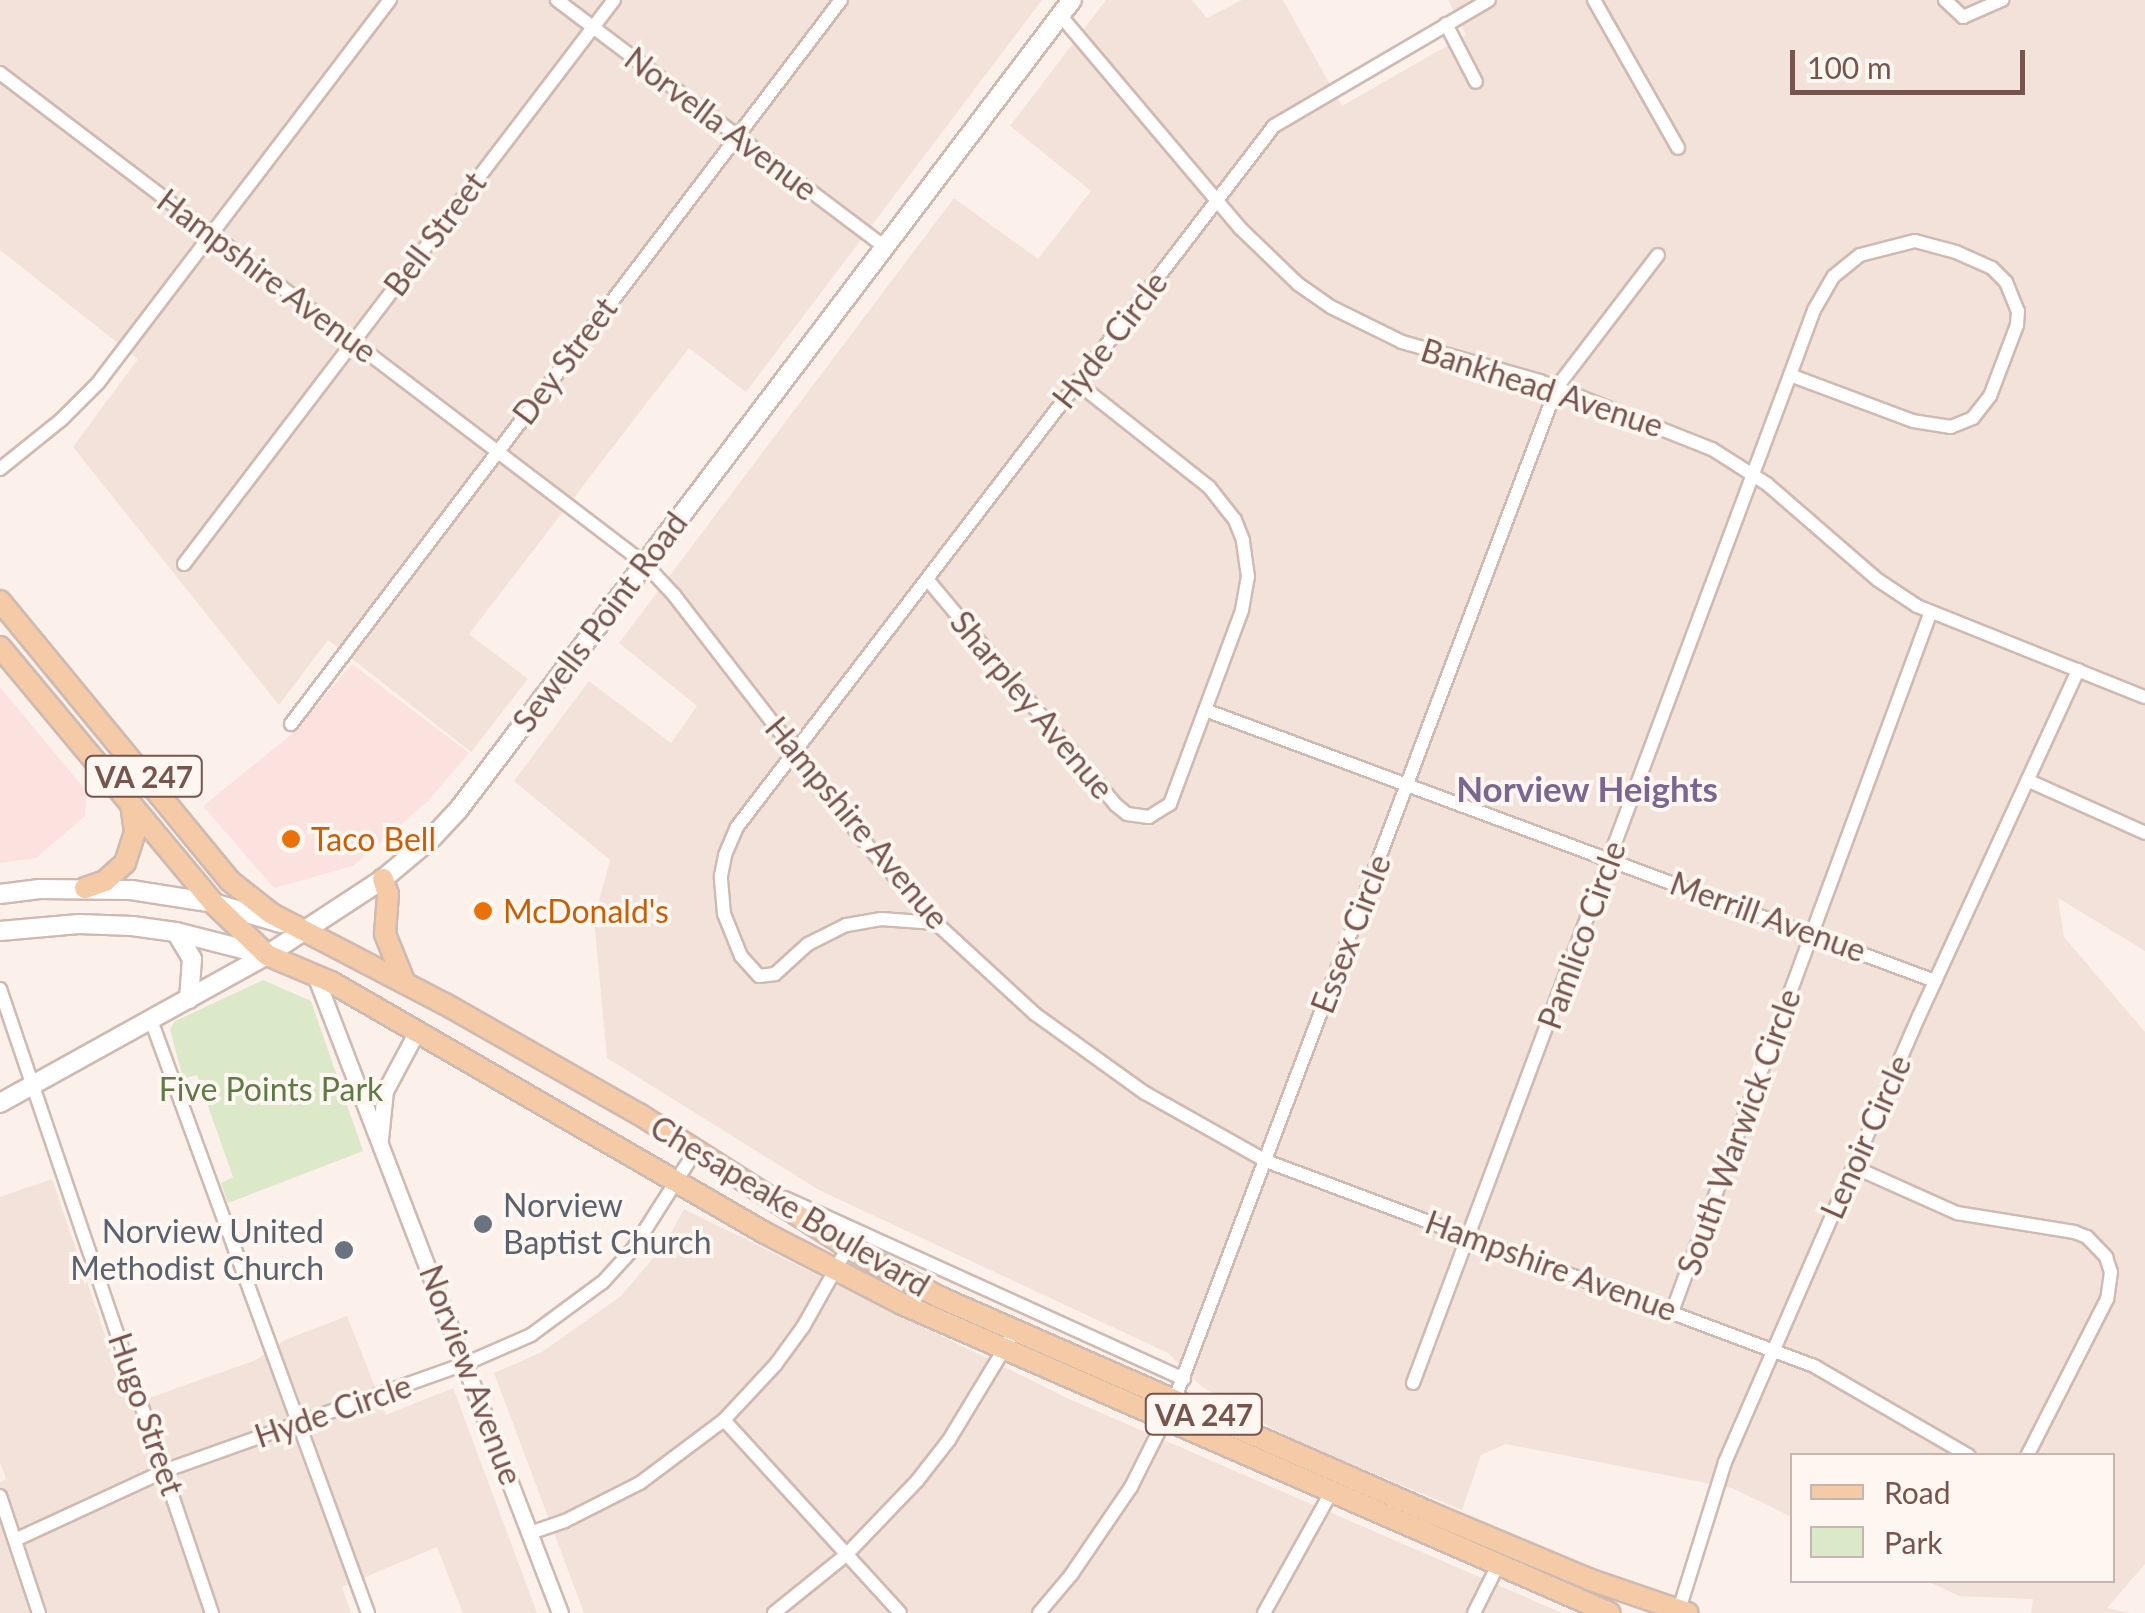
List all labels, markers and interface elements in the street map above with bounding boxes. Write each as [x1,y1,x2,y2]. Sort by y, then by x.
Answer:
scale bar [1795,30,2030,92]
street label: Norvella Avenue [617,39,825,209]
text: 100 m [1807,49,1892,85]
street label: Bell Street [376,165,494,303]
street label: Hampshire Avenue [149,181,385,371]
street label: Hyde Circle [1045,264,1175,416]
street label: Dey Street [505,290,625,432]
street label: Bankhead Avenue [1416,331,1668,445]
street label: Sewells Point Road [505,504,695,740]
street label: Sharpley Avenue [942,603,1122,807]
street label: Hampshire Avenue [757,709,957,937]
road number: VA 247 [84,751,204,801]
district label: Norview Heights [1456,767,1718,809]
place label: Taco Bell [311,820,436,858]
marker: Taco Bell [280,828,302,850]
street label: Pamlico Circle [1530,836,1634,1034]
street label: Essex Circle [1303,849,1399,1019]
street label: Merrill Avenue [1664,864,1872,970]
place label: McDonald's [503,892,669,930]
marker: McDonald's [472,900,494,922]
street label: South Warwick Circle [1669,984,1809,1280]
street label: Lenoir Circle [1813,1049,1919,1225]
park label: Five Points Park [159,1070,383,1108]
street label: Chesapeake Boulevard [644,1107,936,1305]
place label: Norview Baptist Church [503,1187,711,1262]
street label: Hampshire Avenue [1420,1203,1682,1329]
place label: Norview United Methodist Church [70,1213,324,1288]
marker: Norview Baptist Church [472,1213,494,1235]
marker: Norview United Methodist Church [333,1239,355,1261]
street label: Norview Avenue [411,1259,531,1491]
street label: Hugo Street [100,1328,192,1500]
street label: Hyde Circle [250,1366,416,1456]
road number: VA 247 [1144,1389,1264,1439]
legend [1790,1453,2115,1583]
text: Road [1884,1474,1951,1510]
text: Park [1884,1524,1943,1560]

